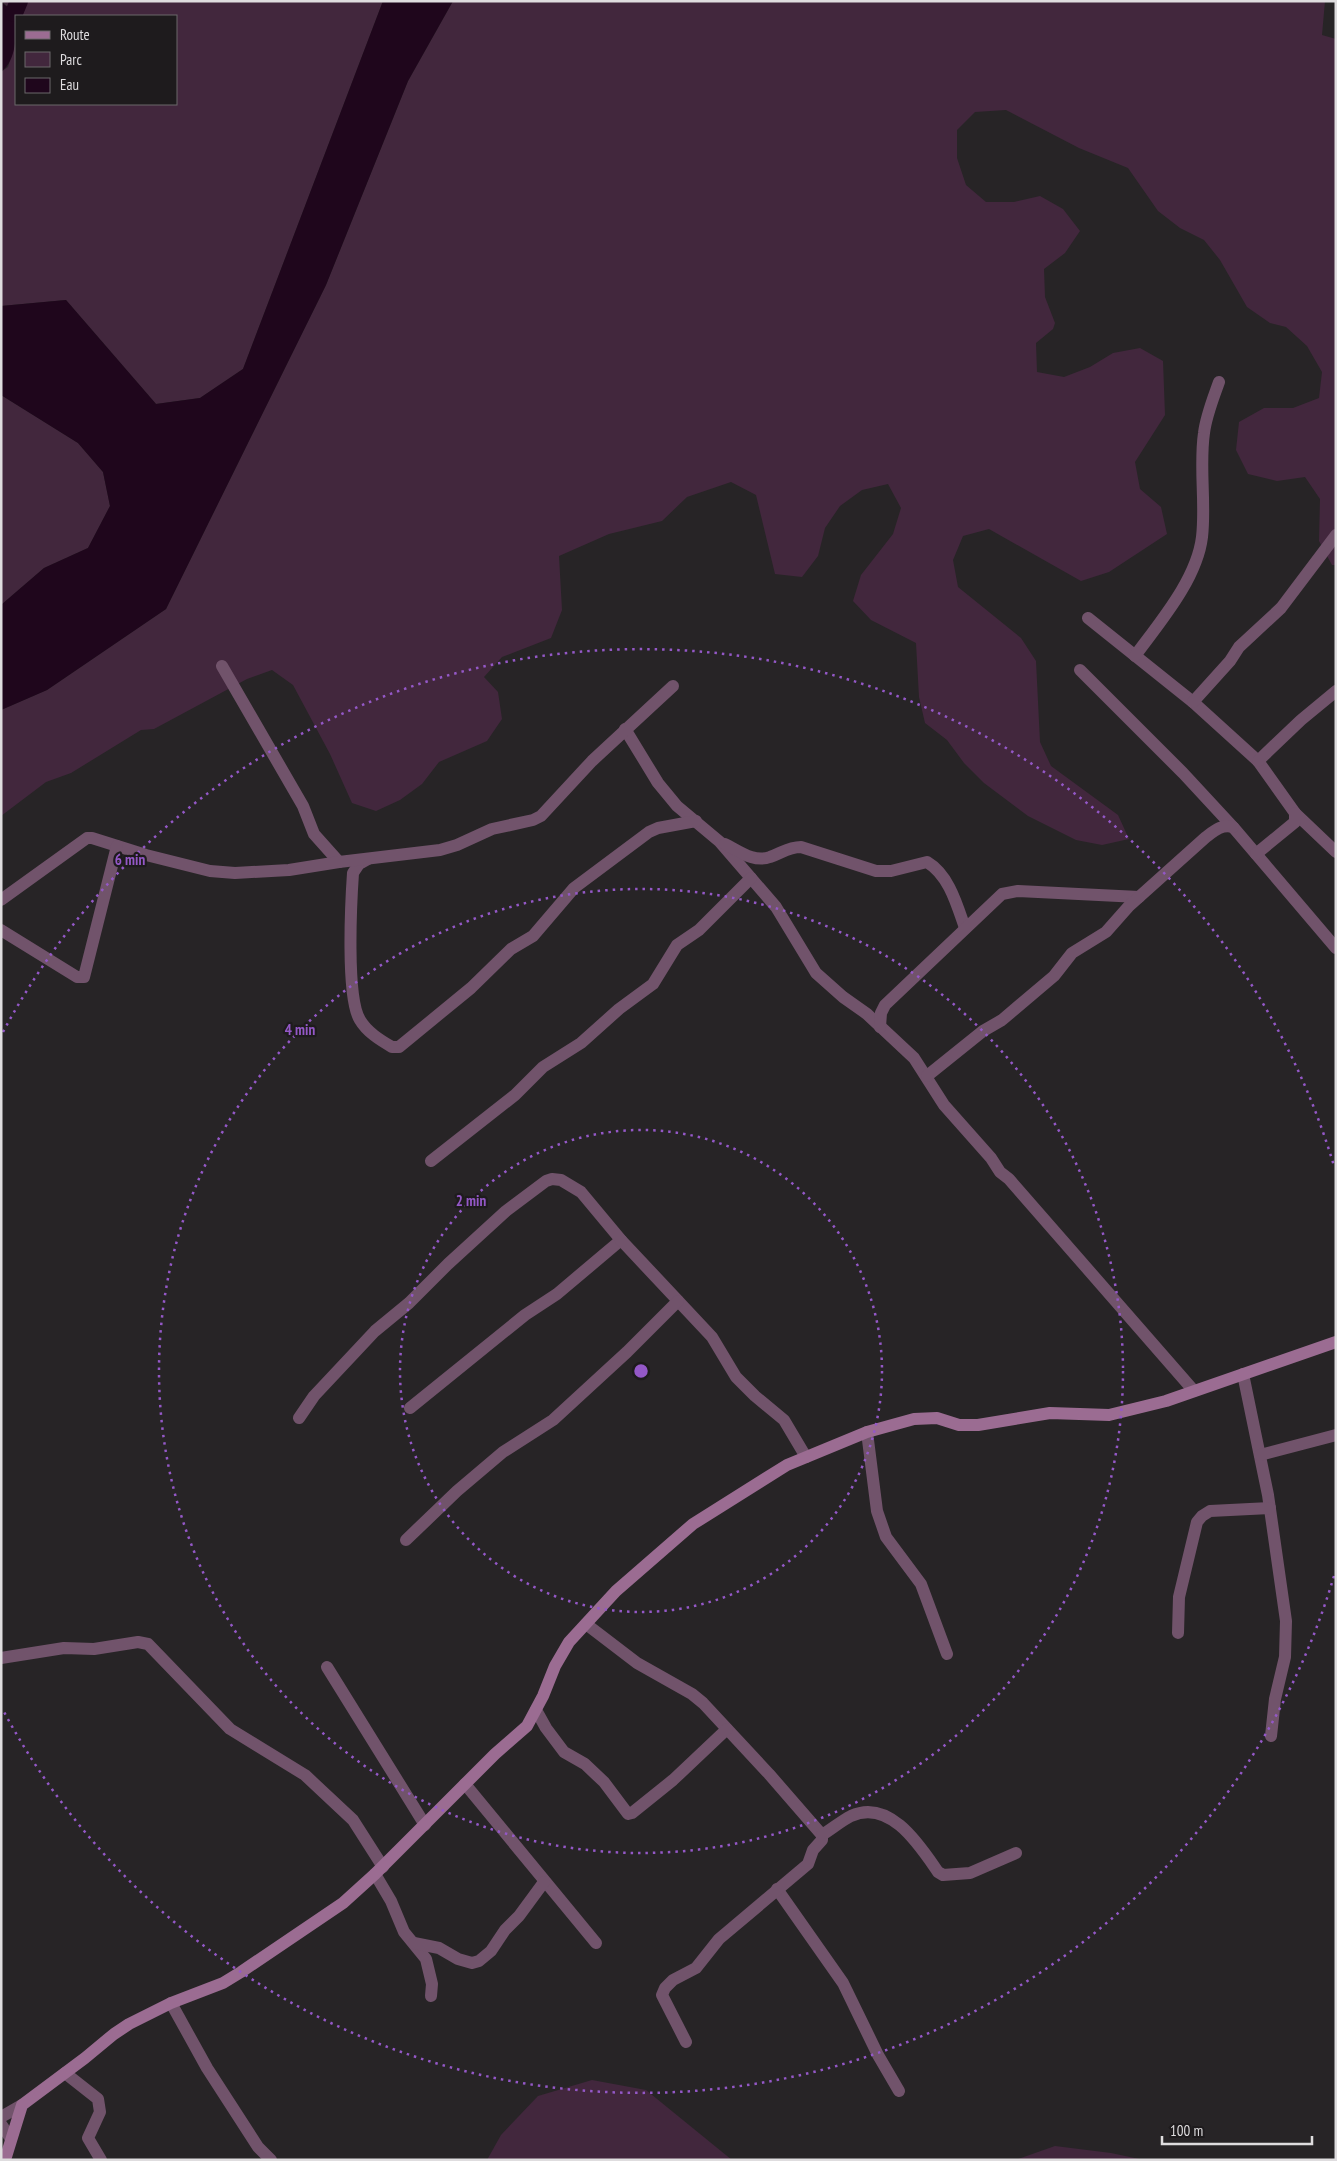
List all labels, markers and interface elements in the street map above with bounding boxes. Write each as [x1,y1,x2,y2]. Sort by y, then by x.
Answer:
legend [15,15,178,105]
text: Route [60,25,90,44]
text: Parc [60,50,82,69]
text: Eau [60,75,79,94]
text: 6 min [115,850,145,869]
text: 4 min [285,1020,315,1039]
text: 2 min [456,1191,486,1210]
centre of rings [632,1362,650,1380]
scale bar [1162,2114,1312,2146]
text: 100 m [1170,2121,1203,2140]

